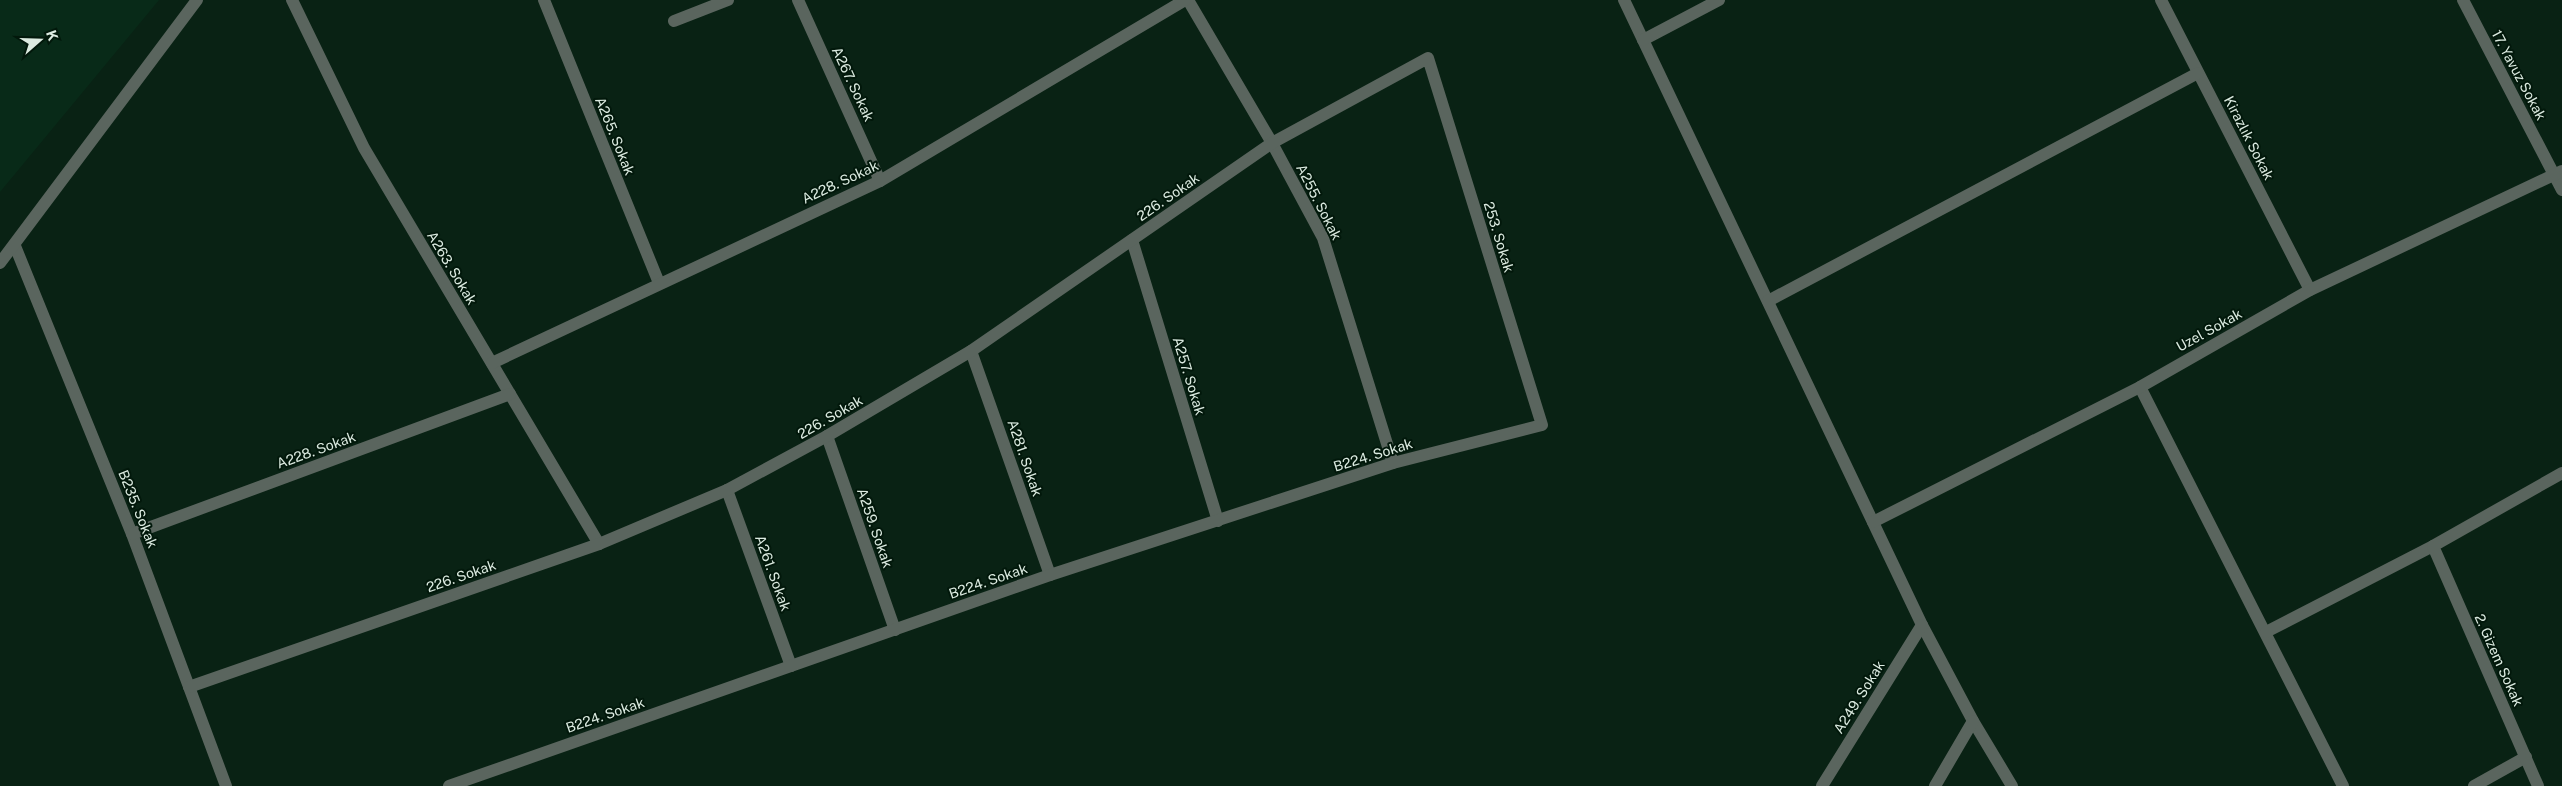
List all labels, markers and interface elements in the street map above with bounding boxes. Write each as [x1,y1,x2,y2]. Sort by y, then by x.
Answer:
north arrow [15,15,65,65]
street label: 17. Yavuz Sokak [2488,27,2550,123]
text: K [43,28,61,43]
street label: A267. Sokak [829,44,877,124]
street label: Kirazlık Sokak [2221,93,2277,183]
street label: A265. Sokak [592,95,638,178]
street label: A228. Sokak [799,157,881,207]
street label: A255. Sokak [1293,161,1345,243]
street label: 226. Sokak [1134,170,1202,224]
street label: 253. Sokak [1481,200,1517,274]
street label: A263. Sokak [424,228,480,308]
street label: Uzel Sokak [2173,305,2245,355]
street label: A257. Sokak [1170,335,1209,417]
street label: 226. Sokak [795,392,865,442]
street label: A281. Sokak [1004,418,1046,499]
street label: A228. Sokak [274,428,358,472]
street label: B224. Sokak [1331,435,1415,475]
street label: B235. Sokak [115,468,161,550]
street label: A259. Sokak [854,486,896,570]
street label: A261. Sokak [752,533,794,613]
street label: 226. Sokak [424,557,498,595]
street label: B224. Sokak [947,560,1029,602]
street label: 2. Gizem Sokak [2472,611,2527,709]
street label: A249. Sokak [1830,658,1888,736]
street label: B224. Sokak [564,694,646,736]

